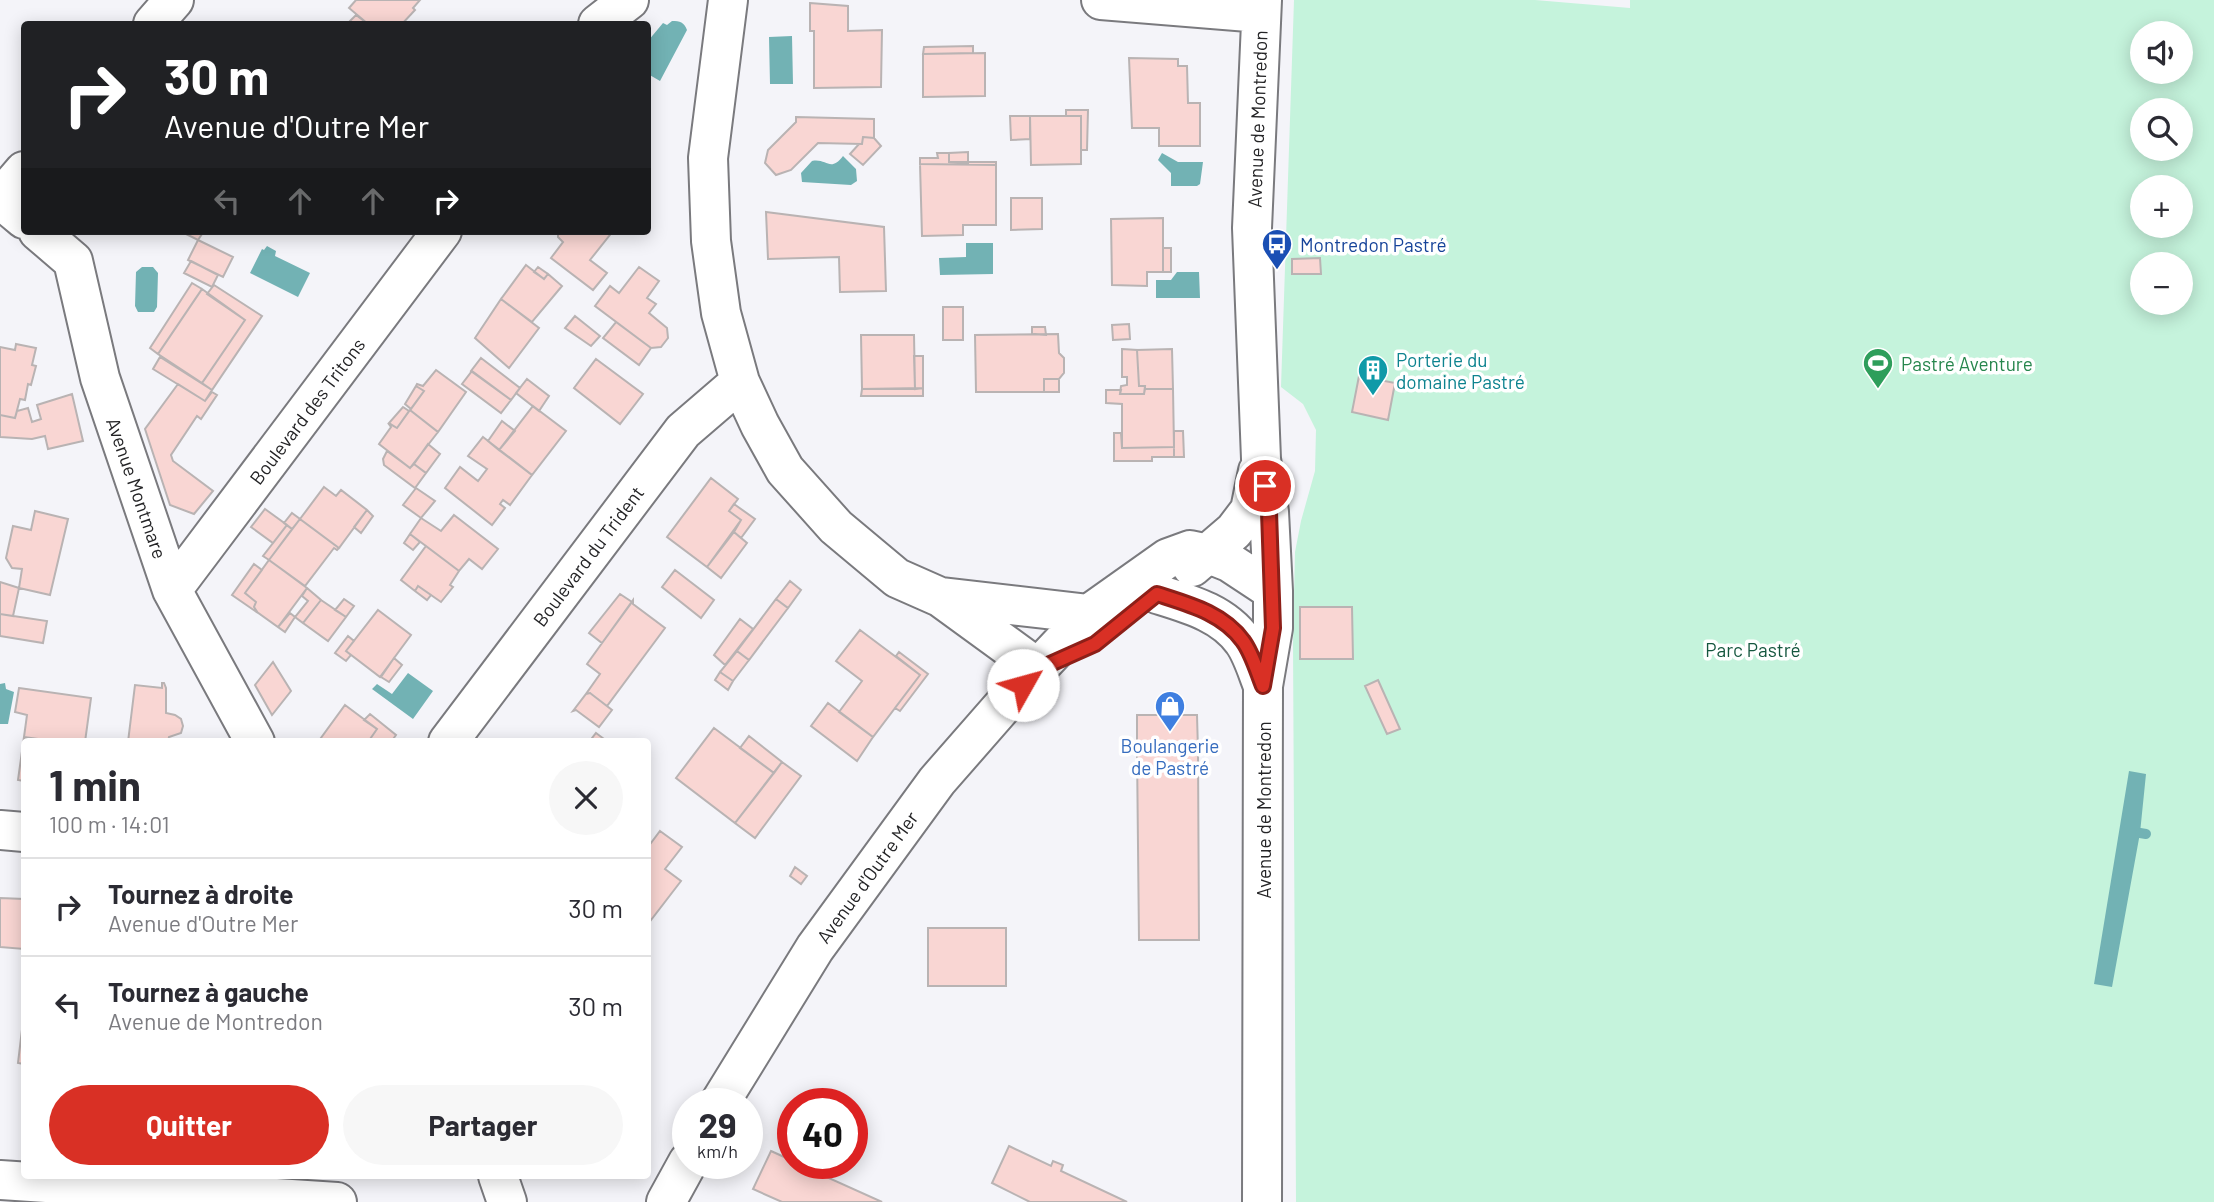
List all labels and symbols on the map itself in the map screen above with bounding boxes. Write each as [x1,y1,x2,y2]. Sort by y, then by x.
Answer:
street label: Avenue de Montredon [1242,30,1272,208]
bus stop icon: Montredon Pastré [1260,227,1294,271]
place label: Montredon Pastré [1300,233,1447,256]
street label: Boulevard des Tritons [244,333,370,489]
sports icon: Pastré Aventure [1861,346,1895,390]
place label: Porterie du domaine Pastré [1396,348,1525,393]
place label: Pastré Aventure [1901,352,2033,375]
building icon: Porterie du domaine Pastré [1356,353,1390,397]
street label: Avenue Montmare [102,414,172,562]
pin [1235,456,1295,516]
street label: Boulevard du Trident [528,481,648,631]
park label: Parc Pastré [1705,638,1801,661]
position arrow [986,648,1060,722]
shop icon: Boulangerie de Pastré [1153,689,1187,733]
street label: Avenue de Montredon [1252,721,1275,899]
place label: Boulangerie de Pastré [1121,734,1219,779]
street label: Avenue d'Outre Mer [811,807,923,947]
speed limit sign: 40 [777,1088,868,1179]

